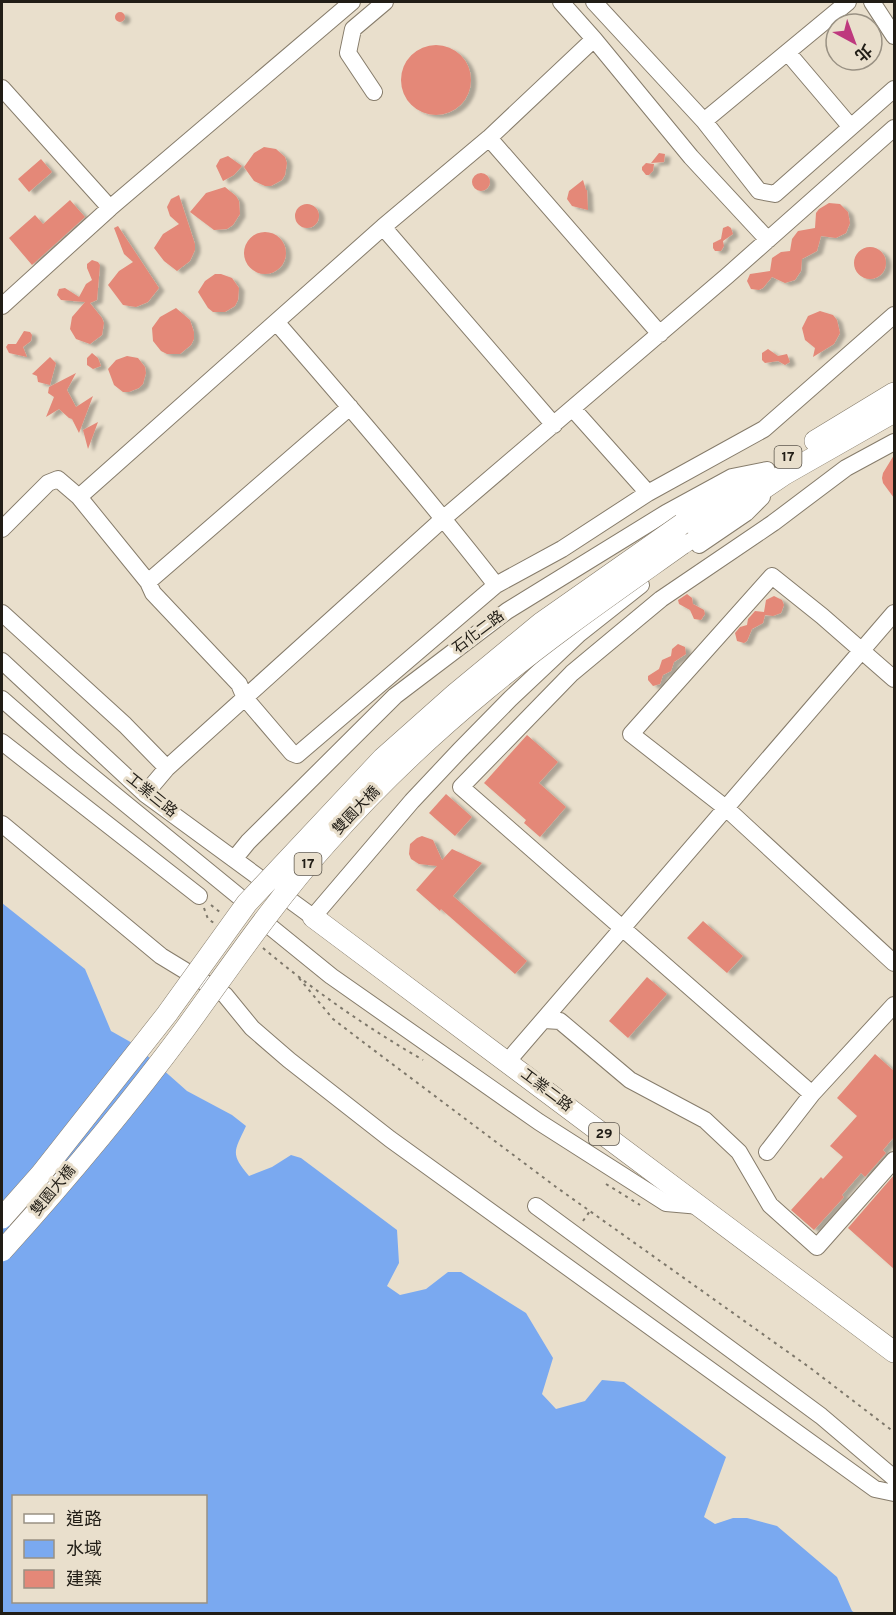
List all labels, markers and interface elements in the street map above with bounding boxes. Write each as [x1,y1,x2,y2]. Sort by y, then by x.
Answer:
north arrow [824,12,884,72]
text: 北 [850,39,875,65]
road number: 17 [774,446,802,468]
street label: 石化二路 [449,607,509,659]
street label: 工業三路 [122,770,180,822]
street label: 雙園大橋 [329,783,385,839]
road number: 17 [294,853,322,875]
street label: 工業二路 [516,1065,576,1117]
road number: 29 [589,1123,619,1145]
street label: 雙園大橋 [27,1162,81,1220]
legend [12,1495,207,1603]
text: 道路 [66,1509,102,1532]
text: 水域 [66,1539,102,1562]
text: 建築 [66,1569,102,1592]

